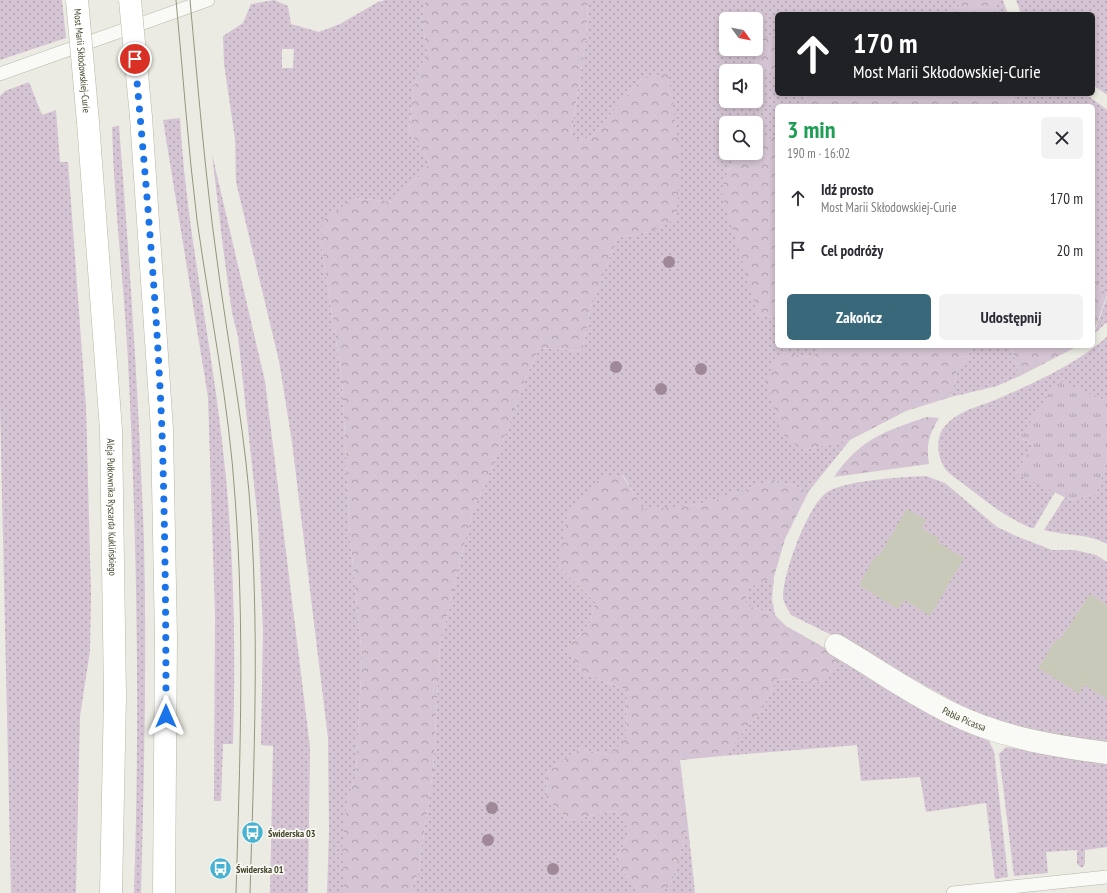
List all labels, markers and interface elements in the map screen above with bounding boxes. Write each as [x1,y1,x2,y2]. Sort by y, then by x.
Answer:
street label: Most Marii Skłodowskiej-Curie [71,8,94,113]
north arrow [719,12,763,56]
map controls [719,12,763,160]
text: 170 m [853,24,917,61]
icon: ahead [787,28,839,80]
pin [118,42,152,76]
icon: arrive [124,48,146,70]
text: Most Marii Skłodowskiej-Curie [853,60,1041,83]
button: sound [719,64,763,108]
text: 3 min [787,114,835,145]
button: search [719,116,763,160]
button: close [1041,117,1083,159]
text: 190 m · 16:02 [787,145,850,162]
text: Idź prosto [821,180,874,199]
icon: ahead [787,187,809,209]
text: 170 m [1050,189,1083,208]
text: Most Marii Skłodowskiej-Curie [821,199,957,216]
icon: arrive [787,239,809,261]
text: Cel podróży [821,241,883,260]
text: 20 m [1057,241,1083,260]
button: Zakończ [787,294,931,340]
button: Udostępnij [939,294,1083,340]
street label: Aleja Pułkownika Ryszarda Kuklińskiego [105,438,120,576]
position arrow [145,695,187,737]
street label: Pabla Picassa [940,703,988,734]
bus stop icon: Świderska 03 [239,820,265,846]
place label: Świderska 03 [268,827,316,840]
bus stop icon: Świderska 01 [208,856,234,882]
place label: Świderska 01 [236,863,284,876]

